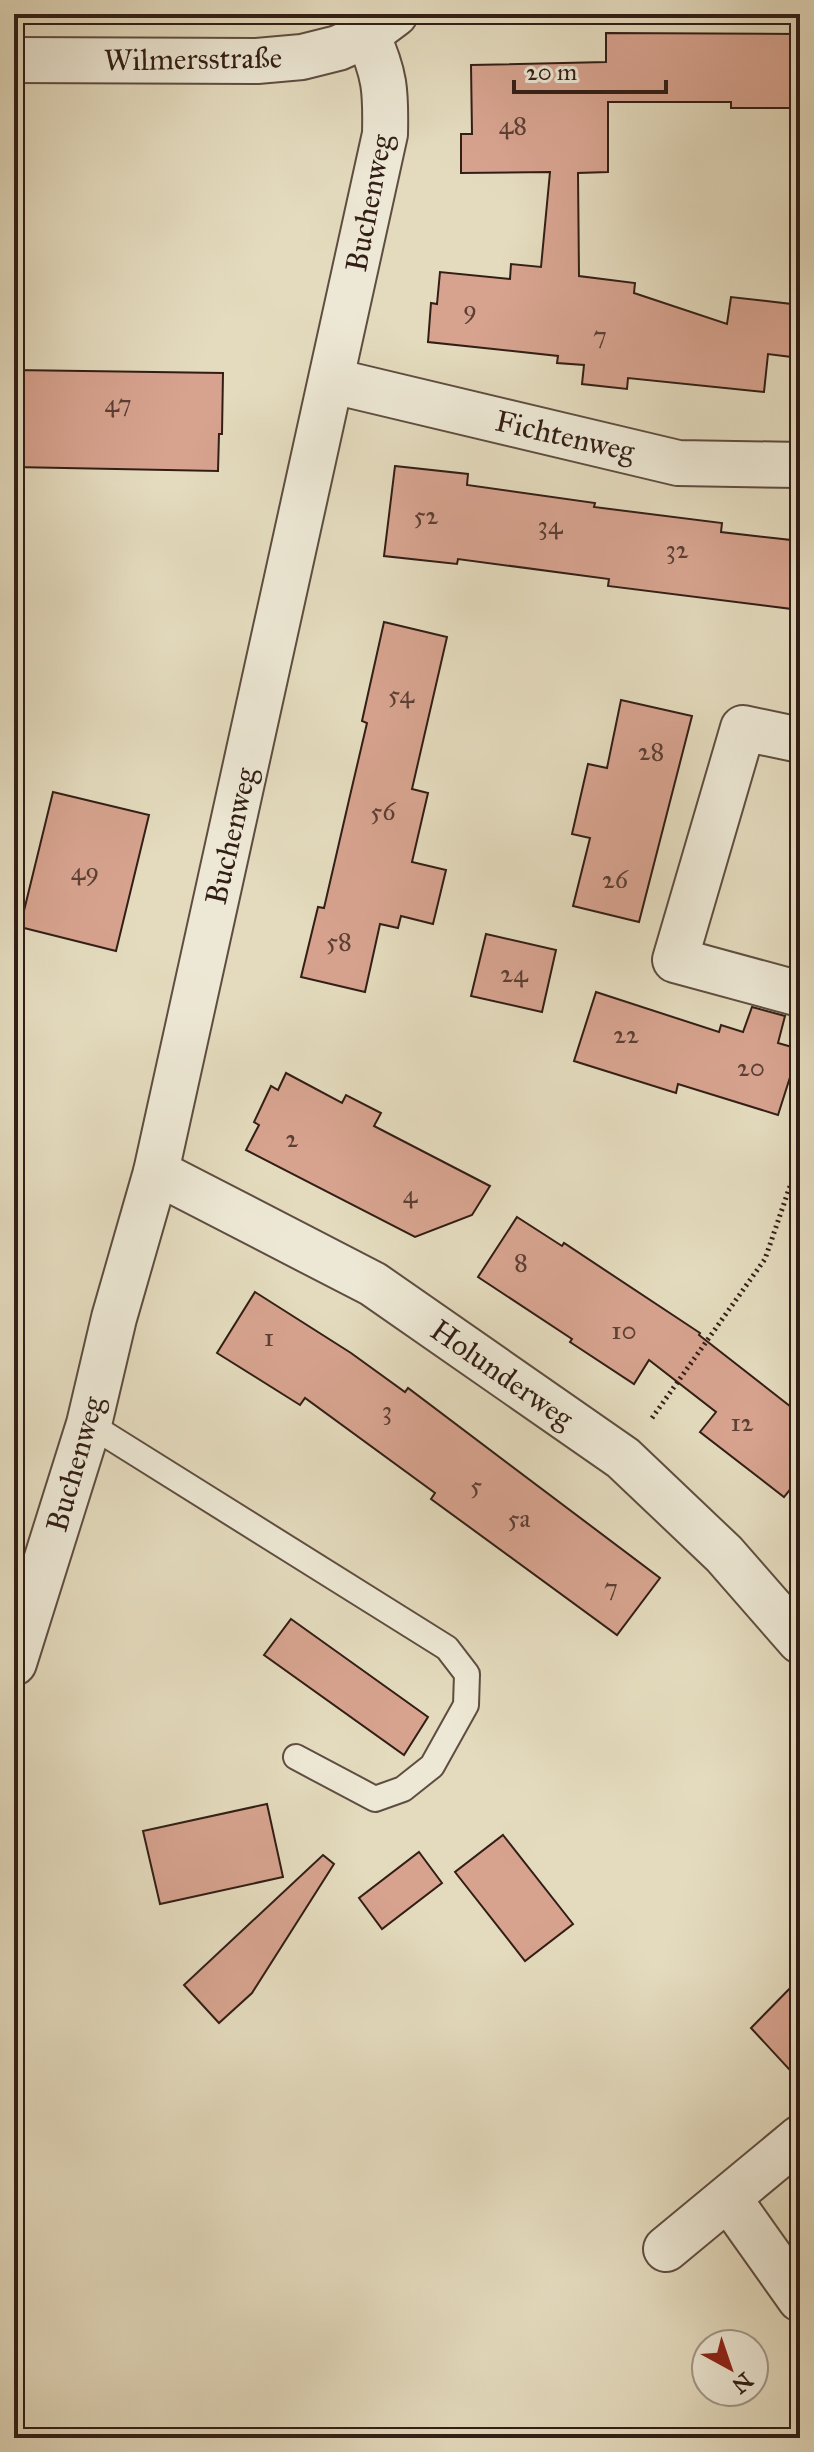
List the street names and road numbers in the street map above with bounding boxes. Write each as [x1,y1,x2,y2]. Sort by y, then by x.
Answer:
street label: Wilmersstraße [104,39,282,79]
street label: Buchenweg [338,130,400,275]
street label: Fichtenweg [492,403,639,470]
street label: Buchenweg [198,763,264,908]
street label: Holunderweg [424,1312,581,1437]
street label: Buchenweg [38,1391,112,1536]

